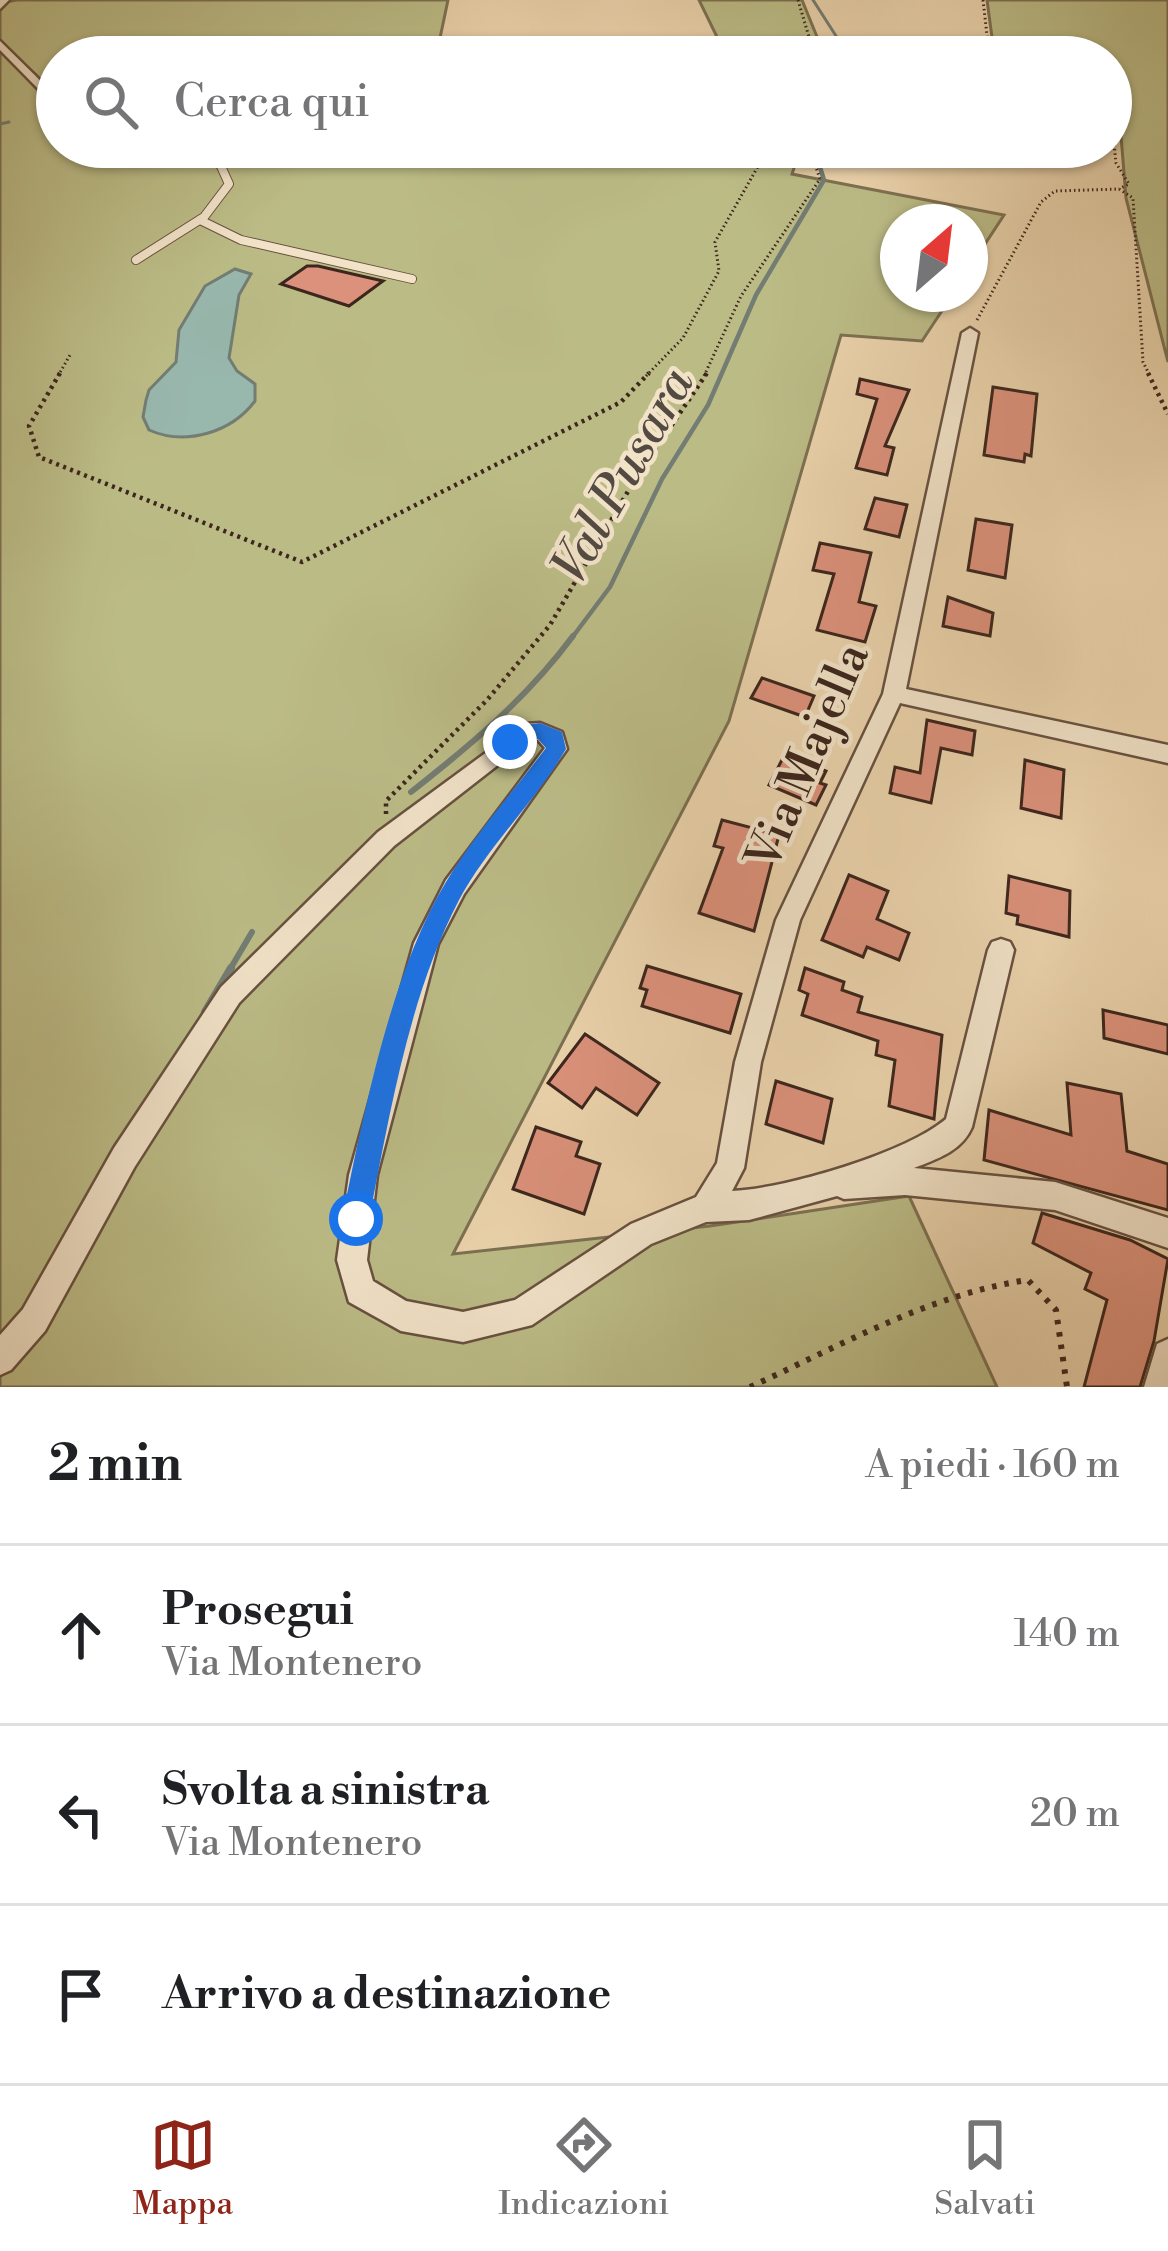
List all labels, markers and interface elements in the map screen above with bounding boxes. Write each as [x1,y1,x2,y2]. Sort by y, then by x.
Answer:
search box [36,36,1132,168]
icon: search [78,69,144,135]
text: Cerca qui [174,74,370,131]
north arrow [880,204,988,312]
water label: Val Pusara [539,356,710,595]
street label: Via Majella [734,634,884,880]
route end [483,715,537,769]
route start [329,1192,383,1246]
text: 2 min [48,1433,182,1497]
text: A piedi · 160 m [865,1441,1120,1490]
text: Prosegui [162,1582,354,1639]
icon: ahead [48,1602,114,1668]
text: 140 m [1013,1610,1120,1659]
text: Via Montenero [162,1639,422,1688]
text: Svolta a sinistra [162,1762,489,1819]
icon: left [48,1782,114,1848]
text: 20 m [1030,1790,1120,1839]
text: Via Montenero [162,1819,422,1868]
icon: arrive [48,1962,114,2028]
text: Arrivo a destinazione [162,1966,611,2023]
tab: Mappa [133,2112,233,2225]
tab: Indicazioni [498,2112,669,2225]
tab: Salvati [934,2112,1035,2225]

